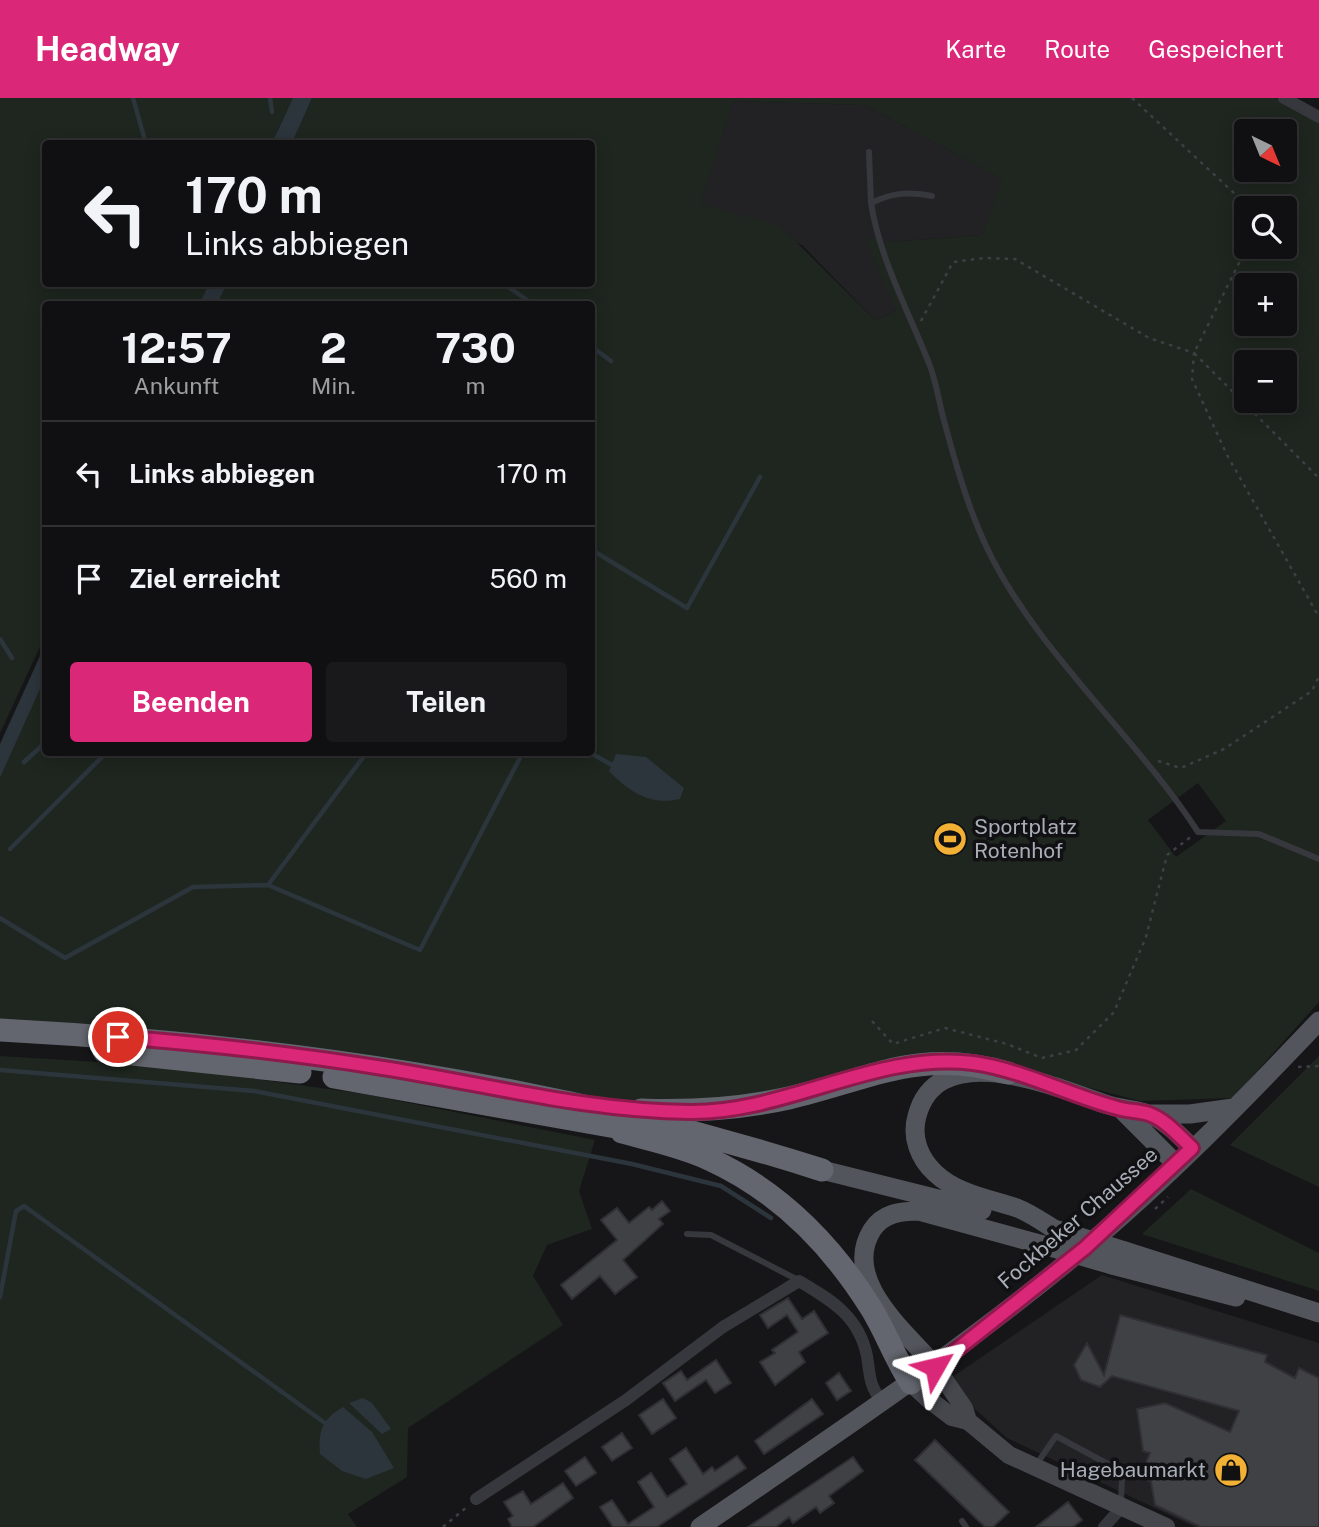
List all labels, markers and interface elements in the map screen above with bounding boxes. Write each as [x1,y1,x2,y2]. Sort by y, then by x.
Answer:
text: Headway [35,30,180,68]
text: Karte [945,35,1006,63]
text: Route [1044,35,1110,63]
text: Gespeichert [1148,35,1284,63]
north arrow [1234,119,1297,182]
map controls [1234,119,1297,413]
text: 170 m [185,166,323,224]
icon: left [70,168,161,259]
button: search [1234,196,1297,259]
text: Links abbiegen [185,225,409,262]
button: + [1234,273,1297,336]
text: 12:57 [121,323,232,372]
text: 2 [320,323,347,372]
text: 730 [435,323,516,372]
button: − [1234,350,1297,413]
text: Ankunft [134,372,220,399]
text: Min. [311,372,356,399]
text: m [465,372,485,399]
icon: left [70,455,108,493]
text: Links abbiegen [129,458,315,489]
text: 170 m [497,458,567,489]
icon: arrive [70,560,108,598]
text: Ziel erreicht [129,563,281,594]
text: 560 m [490,563,567,594]
button: Beenden [70,662,312,742]
button: Teilen [326,662,567,742]
place label: Sportplatz Rotenhof [974,814,1077,863]
sports icon: Sportplatz Rotenhof [931,820,969,858]
pin [88,1007,148,1067]
icon: arrive [99,1018,137,1056]
street label: Fockbeker Chaussee [993,1141,1163,1294]
position arrow [898,1330,972,1404]
shop icon: Hagebaumarkt [1212,1451,1250,1489]
place label: Hagebaumarkt [1060,1457,1206,1482]

